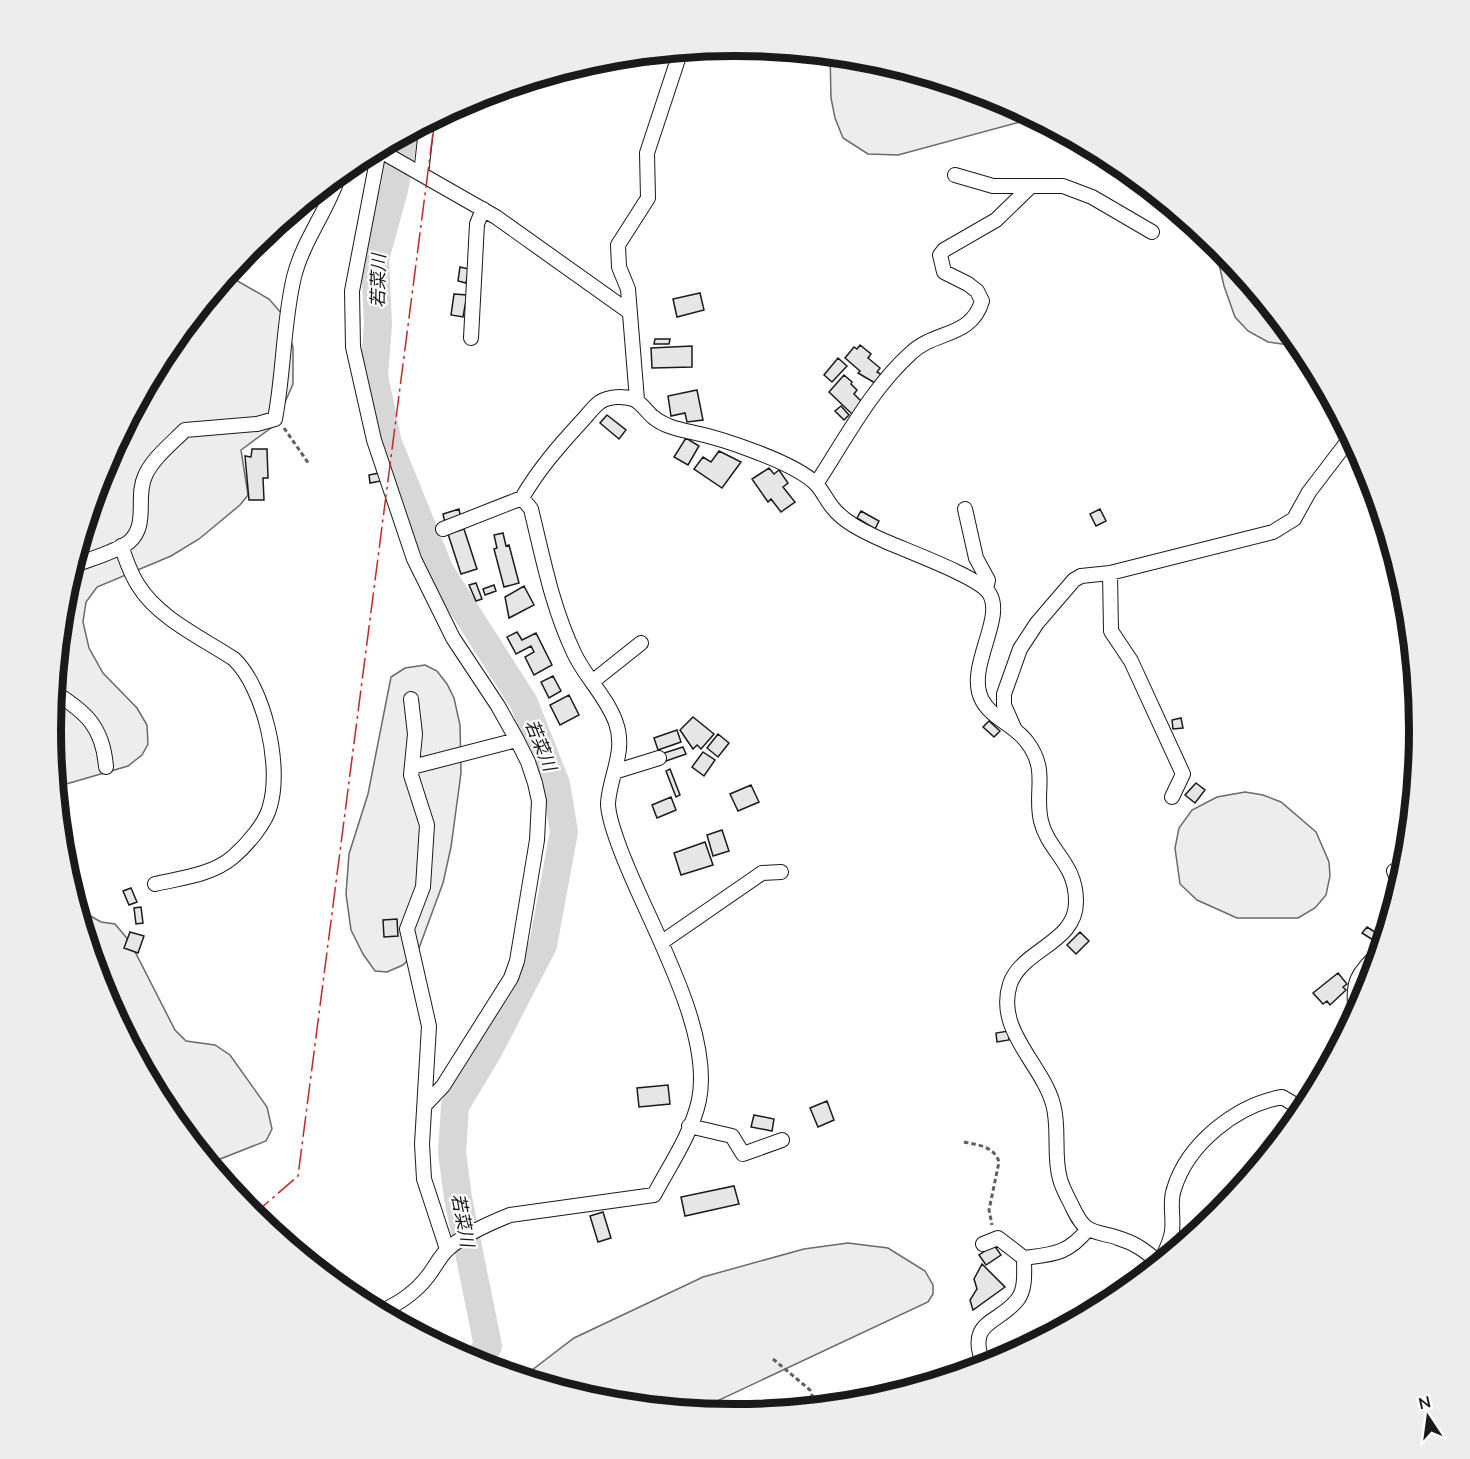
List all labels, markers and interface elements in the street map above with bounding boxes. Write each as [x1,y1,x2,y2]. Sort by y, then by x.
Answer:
water label: 若菜川 [366,252,390,308]
water label: 若菜川 [520,716,563,776]
water label: 若菜川 [447,1191,480,1251]
north arrow [1398,1387,1458,1447]
text: N [1416,1391,1433,1413]

